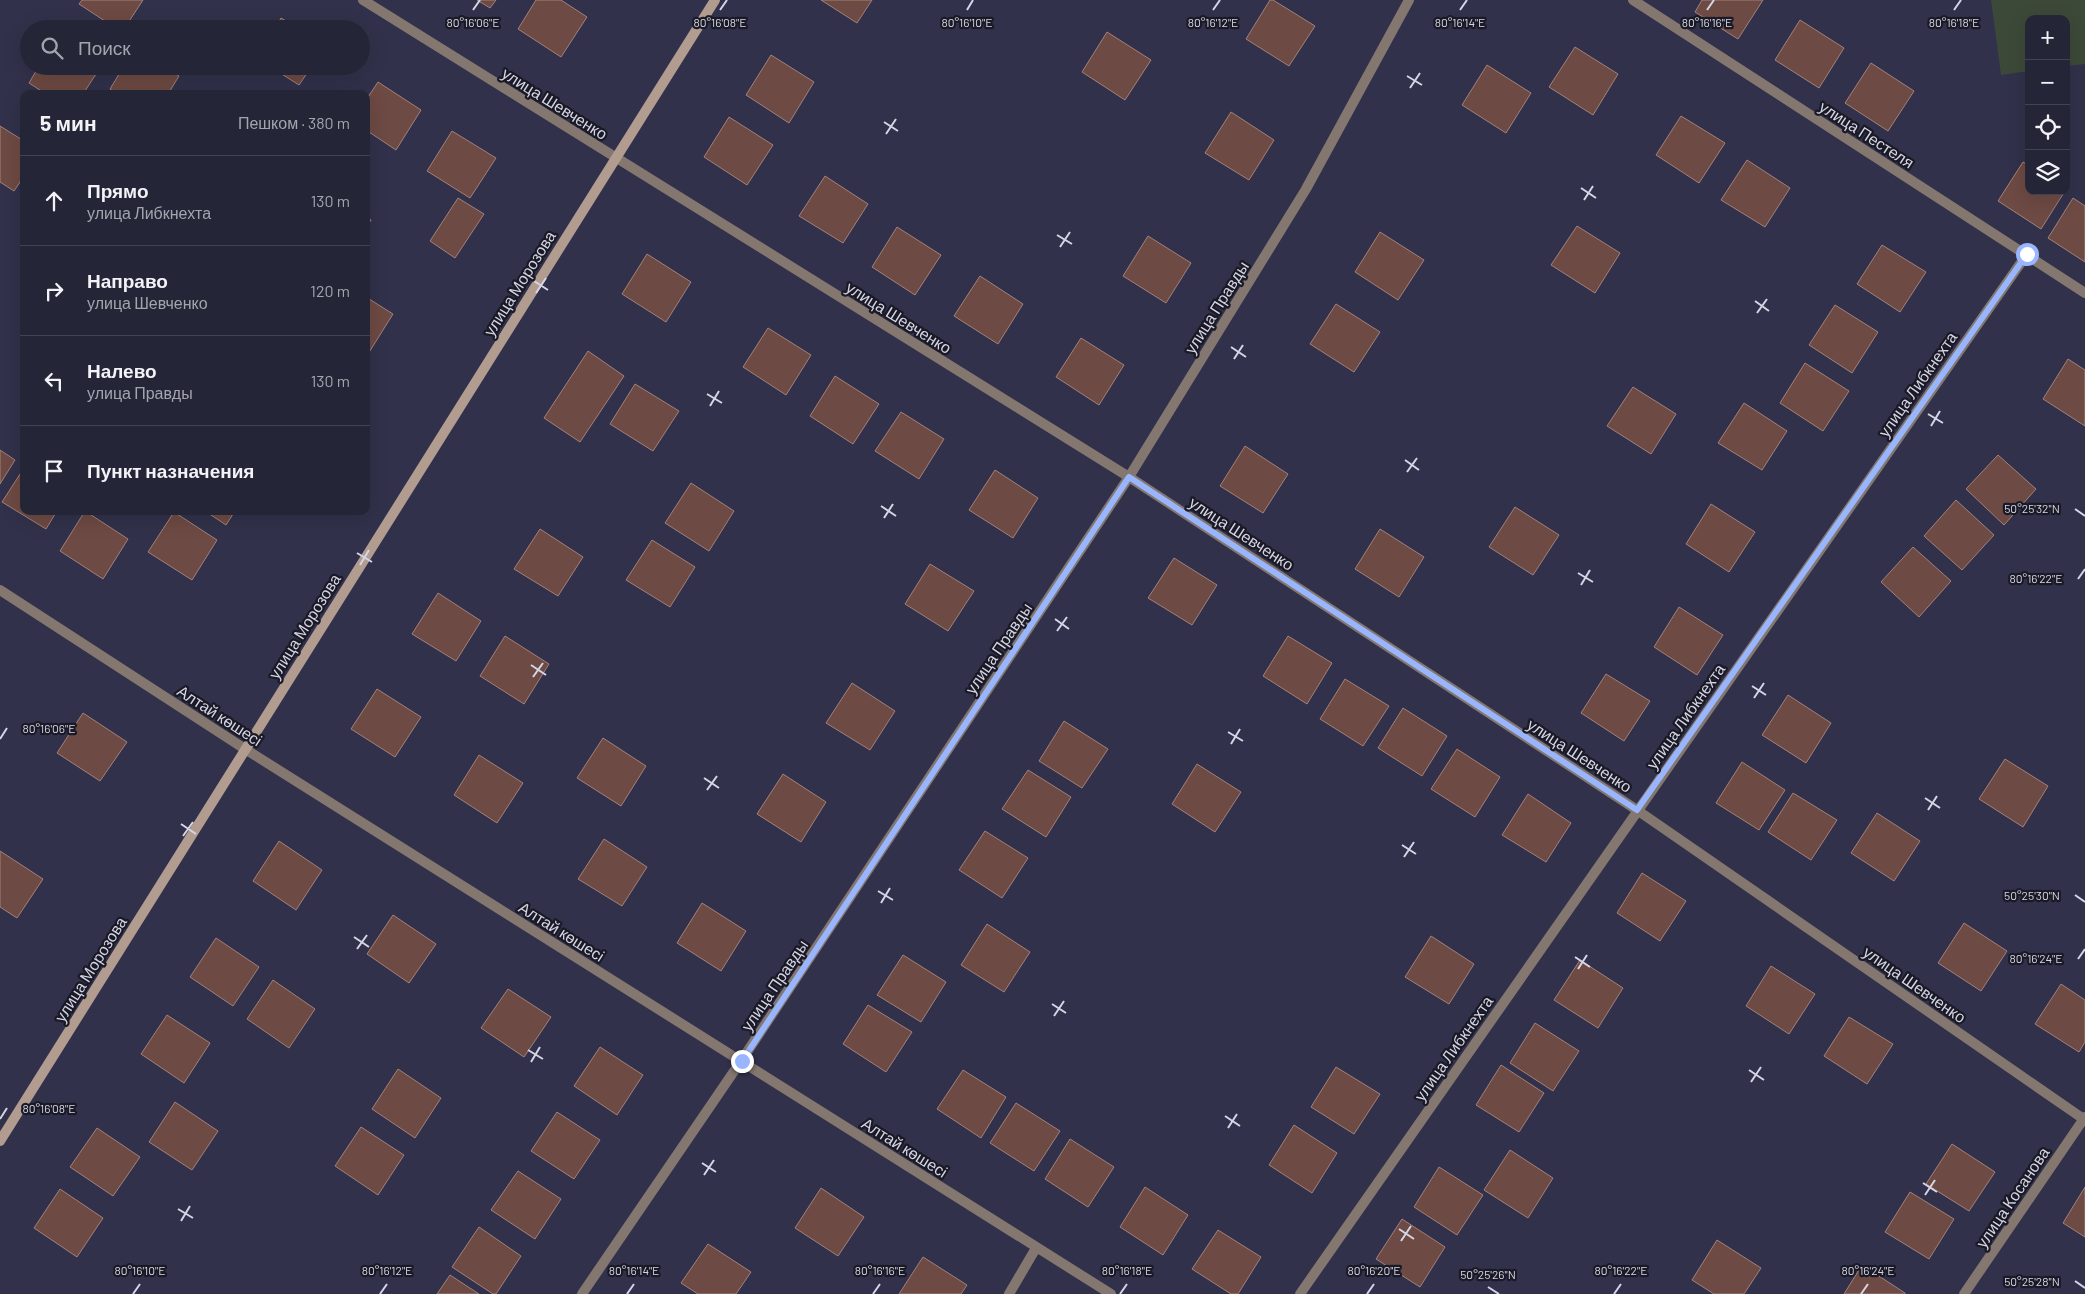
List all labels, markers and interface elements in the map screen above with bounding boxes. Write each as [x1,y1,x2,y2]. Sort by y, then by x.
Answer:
text: 80°16'06"E [447,15,499,29]
text: 80°16'08"E [693,15,747,29]
text: 80°16'10"E [942,15,992,29]
text: 80°16'12"E [1188,15,1238,29]
text: 80°16'14"E [1435,15,1485,29]
text: 80°16'16"E [1682,15,1732,29]
text: 80°16'18"E [1929,15,1979,29]
map controls [2025,15,2070,195]
button: + [2025,15,2070,60]
search box [20,20,370,75]
icon: search [38,34,66,62]
text: Поиск [78,36,131,59]
button: − [2025,60,2070,105]
street label: улица Шевченко [499,63,611,143]
street label: улица Пестеля [1816,96,1918,172]
button: locate [2025,105,2070,150]
text: 5 мин [40,110,97,135]
text: Пешком · 380 m [238,113,350,132]
button: layers [2025,150,2070,195]
text: Прямо [87,179,149,202]
icon: ahead [40,187,68,215]
text: 130 m [311,191,350,210]
text: улица Либкнехта [87,203,211,222]
street label: улица Морозова [479,227,559,339]
route start [2016,243,2039,266]
street label: улица Правды [1180,257,1252,357]
text: Направо [87,269,168,292]
icon: right [40,277,68,305]
street label: улица Шевченко [843,277,955,357]
text: 120 m [310,281,350,300]
text: улица Шевченко [87,293,208,312]
street label: улица Либкнехта [1874,328,1960,440]
text: Налево [87,359,157,382]
icon: left [40,367,68,395]
text: 130 m [311,371,350,390]
text: улица Правды [87,383,193,402]
icon: arrive [40,457,68,485]
text: Пункт назначения [87,459,254,482]
street label: улица Шевченко [1186,492,1298,574]
text: 50°25'32"N [2004,501,2060,515]
street label: улица Морозова [264,570,344,682]
text: 80°16'22"E [2010,571,2062,585]
street label: улица Правды [961,599,1035,697]
street label: улица Либкнехта [1642,660,1728,772]
street label: Алтай көшесі [174,681,266,749]
street label: улица Шевченко [1524,714,1636,796]
text: 80°16'06"E [23,721,75,735]
text: 50°25'30"N [2004,888,2060,902]
street label: Алтай көшесі [516,897,608,965]
street label: улица Морозова [50,913,130,1025]
street label: улица Правды [737,936,811,1034]
street label: улица Шевченко [1860,942,1970,1026]
text: 80°16'24"E [2010,951,2062,965]
street label: улица Либкнехта [1410,992,1496,1104]
route end [731,1050,754,1073]
text: 80°16'08"E [22,1101,76,1115]
street label: Алтай көшесі [859,1113,951,1181]
street label: улица Косанова [1971,1143,2053,1251]
text: 80°16'10"E [115,1263,165,1277]
text: 80°16'12"E [362,1263,412,1277]
text: 80°16'14"E [609,1263,659,1277]
text: 80°16'16"E [855,1263,905,1277]
text: 80°16'18"E [1102,1263,1152,1277]
text: 80°16'20"E [1347,1263,1401,1277]
text: 80°16'22"E [1595,1263,1647,1277]
text: 80°16'24"E [1842,1263,1894,1277]
text: 50°25'26"N [1460,1267,1516,1281]
text: 50°25'28"N [2004,1274,2060,1288]

